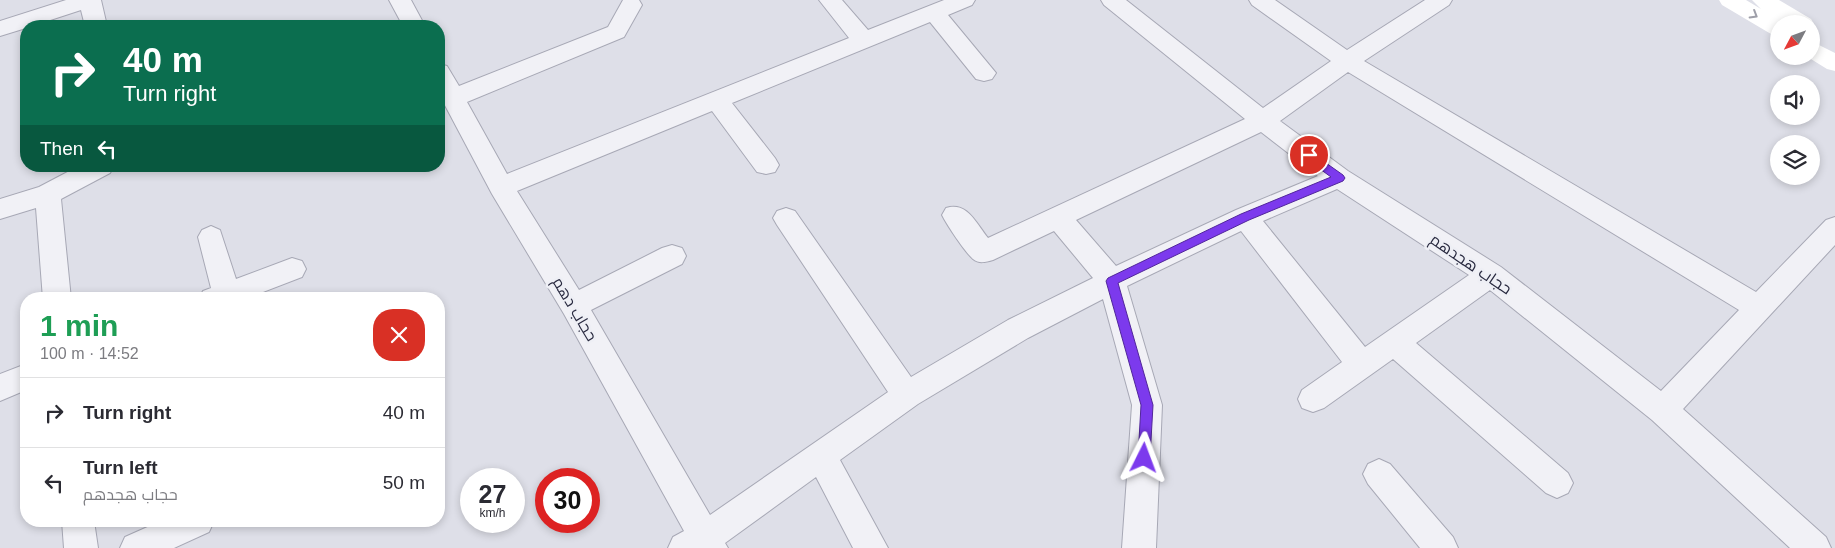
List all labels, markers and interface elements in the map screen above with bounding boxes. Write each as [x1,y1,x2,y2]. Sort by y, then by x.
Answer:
one-way arrow [1749,8,1758,18]
north arrow [1770,15,1820,65]
map controls [1770,15,1820,185]
icon: right [40,40,105,105]
text: 40 m [123,40,203,79]
button: sound [1770,75,1820,125]
text: Turn right [123,81,216,106]
pin [1288,134,1330,176]
icon: left [93,135,121,163]
button: layers [1770,135,1820,185]
text: Then [40,138,83,159]
icon: arrive [1295,141,1323,169]
street label: حجاب هجدهم [1425,231,1515,300]
street label: حجاب دهم [547,274,601,345]
text: 1 min [40,309,118,342]
button: close [373,309,425,361]
text: 100 m · 14:52 [40,345,139,362]
icon: right [40,399,68,427]
text: Turn right [83,402,171,423]
text: 40 m [383,402,425,423]
position arrow [1117,431,1169,483]
text: Turn left [83,457,158,478]
speed limit sign: 30 [535,468,600,533]
icon: left [40,469,68,497]
text: 50 m [383,472,425,493]
text: 27 [479,480,506,508]
text: حجاب هجدهم [83,486,178,503]
text: km/h [479,506,506,520]

